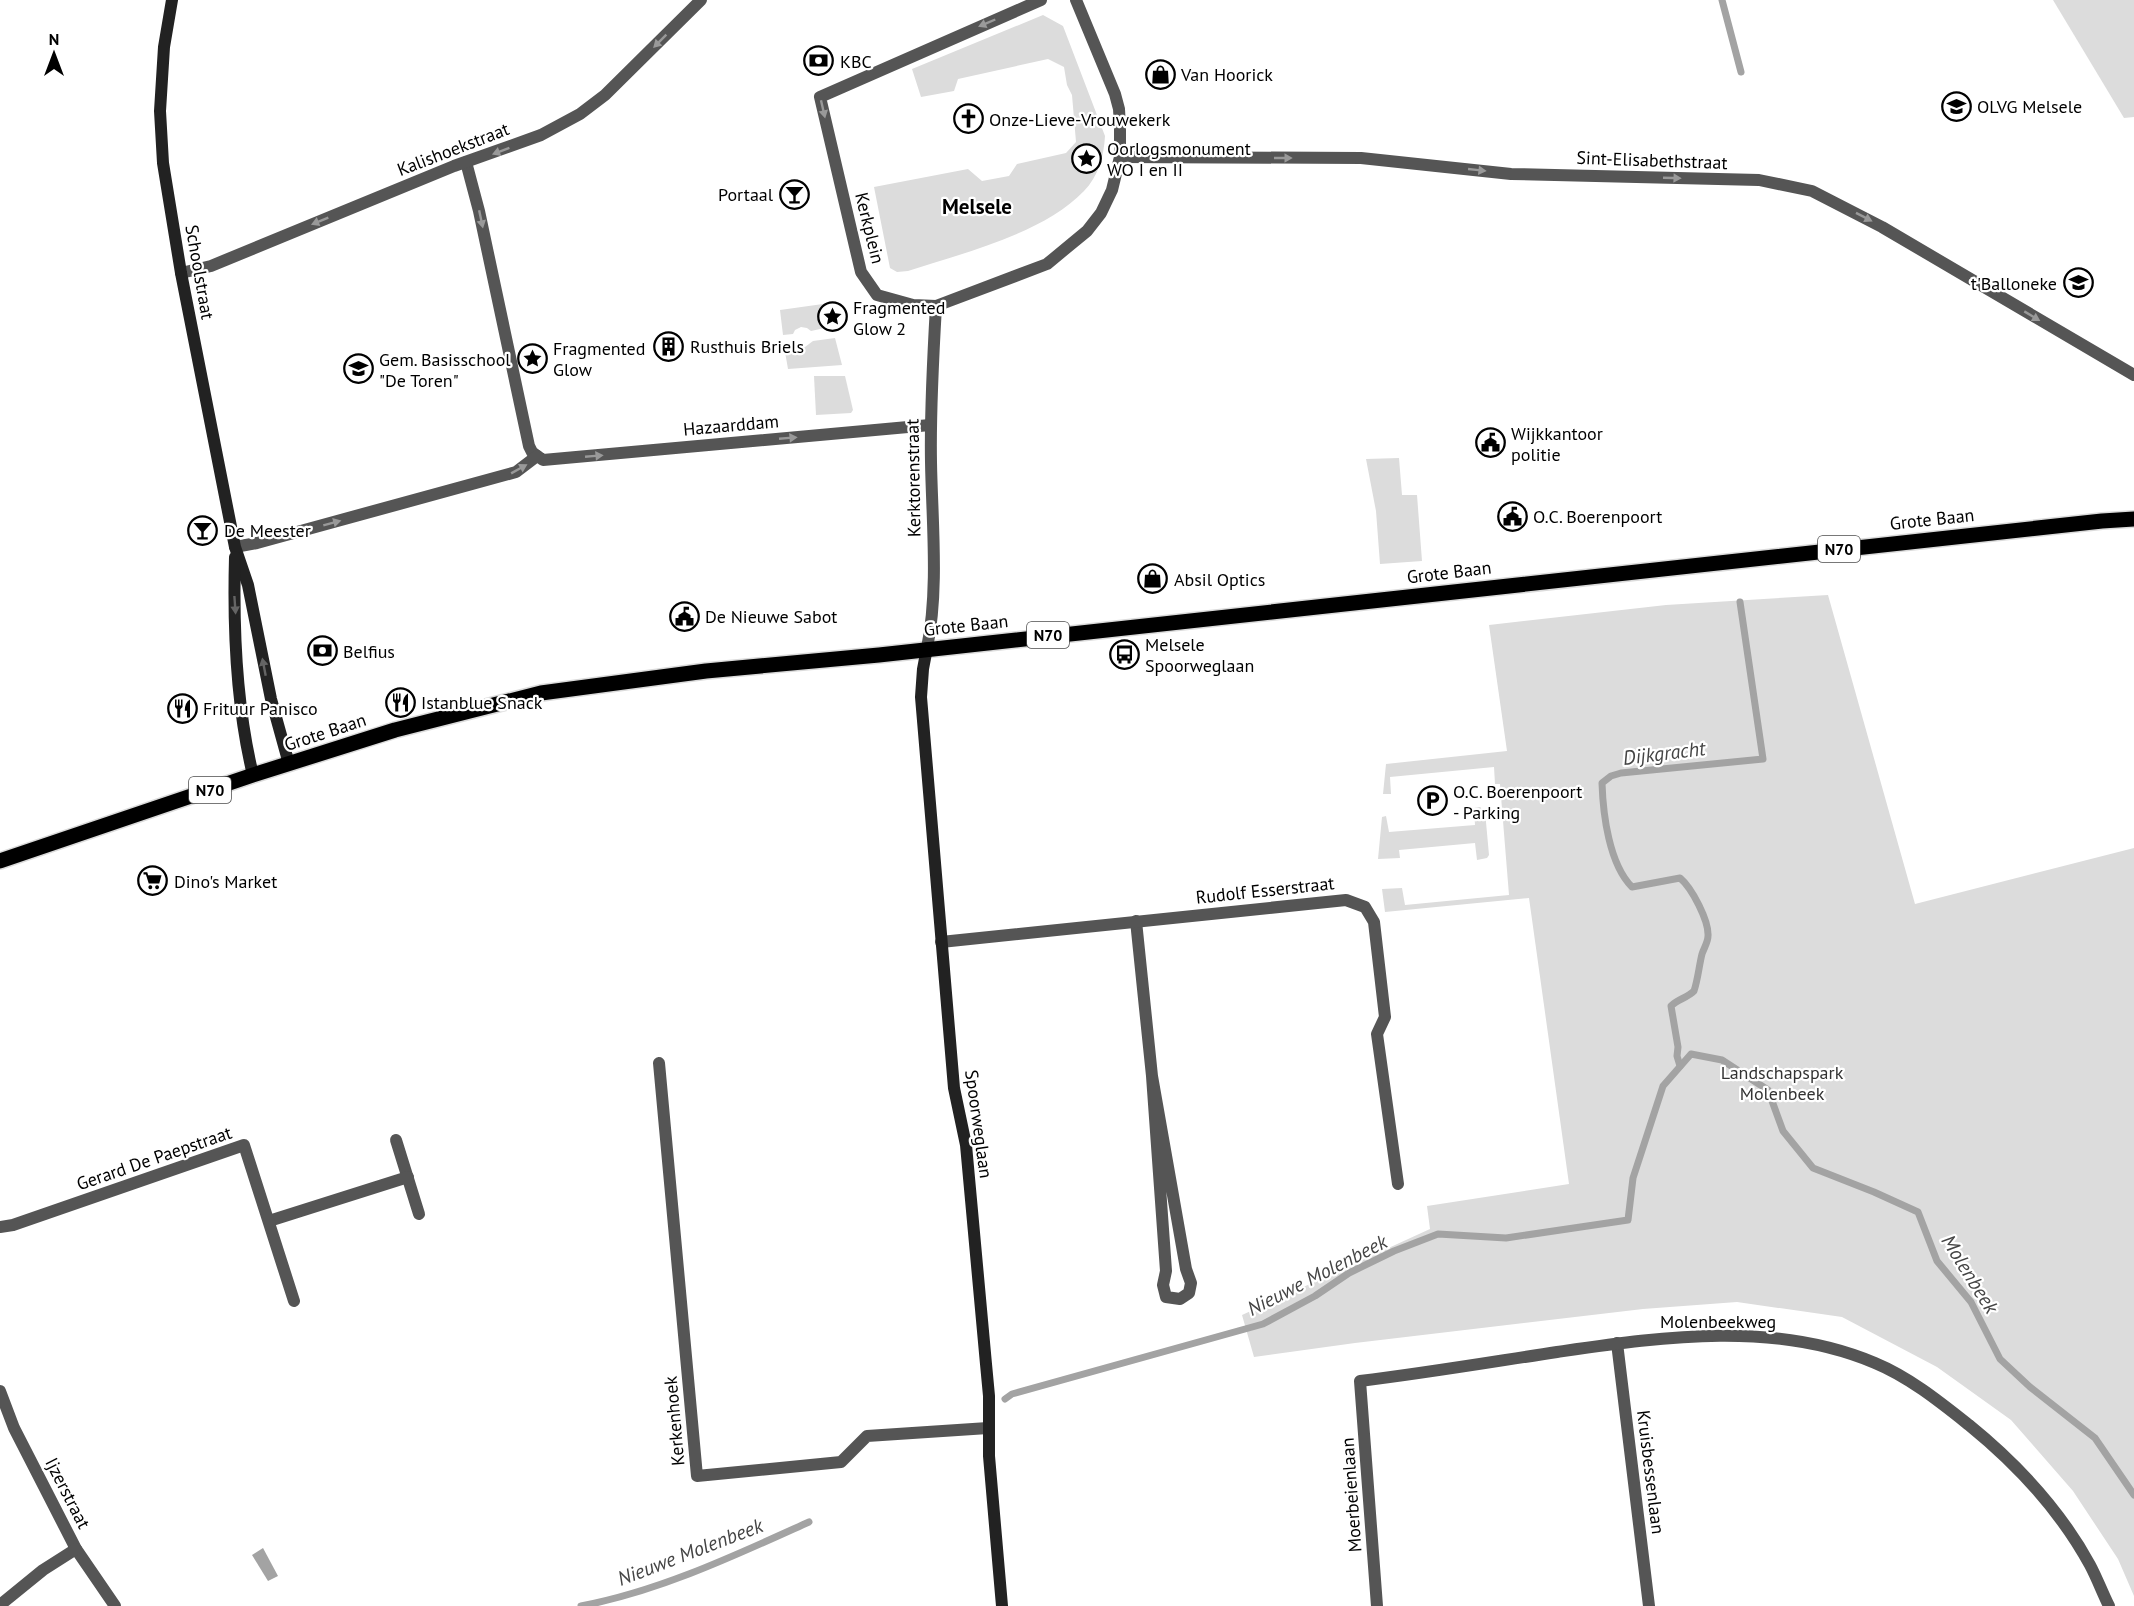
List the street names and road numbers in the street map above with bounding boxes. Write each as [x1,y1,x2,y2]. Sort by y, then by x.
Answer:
street label: Kalishoekstraat [394,117,512,181]
street label: Sint-Elisabethstraat [1576,146,1728,174]
street label: Kerkplein [850,190,890,266]
street label: Schoolstraat [180,223,220,321]
street label: Hazaarddam [682,409,780,441]
street label: Kerktorenstraat [900,419,926,537]
street label: Grote Baan [1889,503,1975,535]
road number: N70 [1818,536,1860,562]
street label: Grote Baan [1405,555,1493,589]
street label: Grote Baan [923,609,1009,641]
road number: N70 [1027,622,1069,648]
street label: Grote Baan [281,708,369,756]
road number: N70 [189,777,231,803]
street label: Rudolf Esserstraat [1195,871,1335,909]
street label: Spoorweglaan [960,1068,998,1180]
street label: Gerard De Paepstraat [73,1121,235,1195]
street label: Molenbeekweg [1660,1310,1776,1333]
street label: Kerkenhoek [659,1375,689,1467]
street label: Kruisbessenlaan [1632,1409,1670,1535]
street label: Moerbeienlaan [1336,1437,1366,1553]
street label: Ijzerstraat [40,1454,96,1532]

